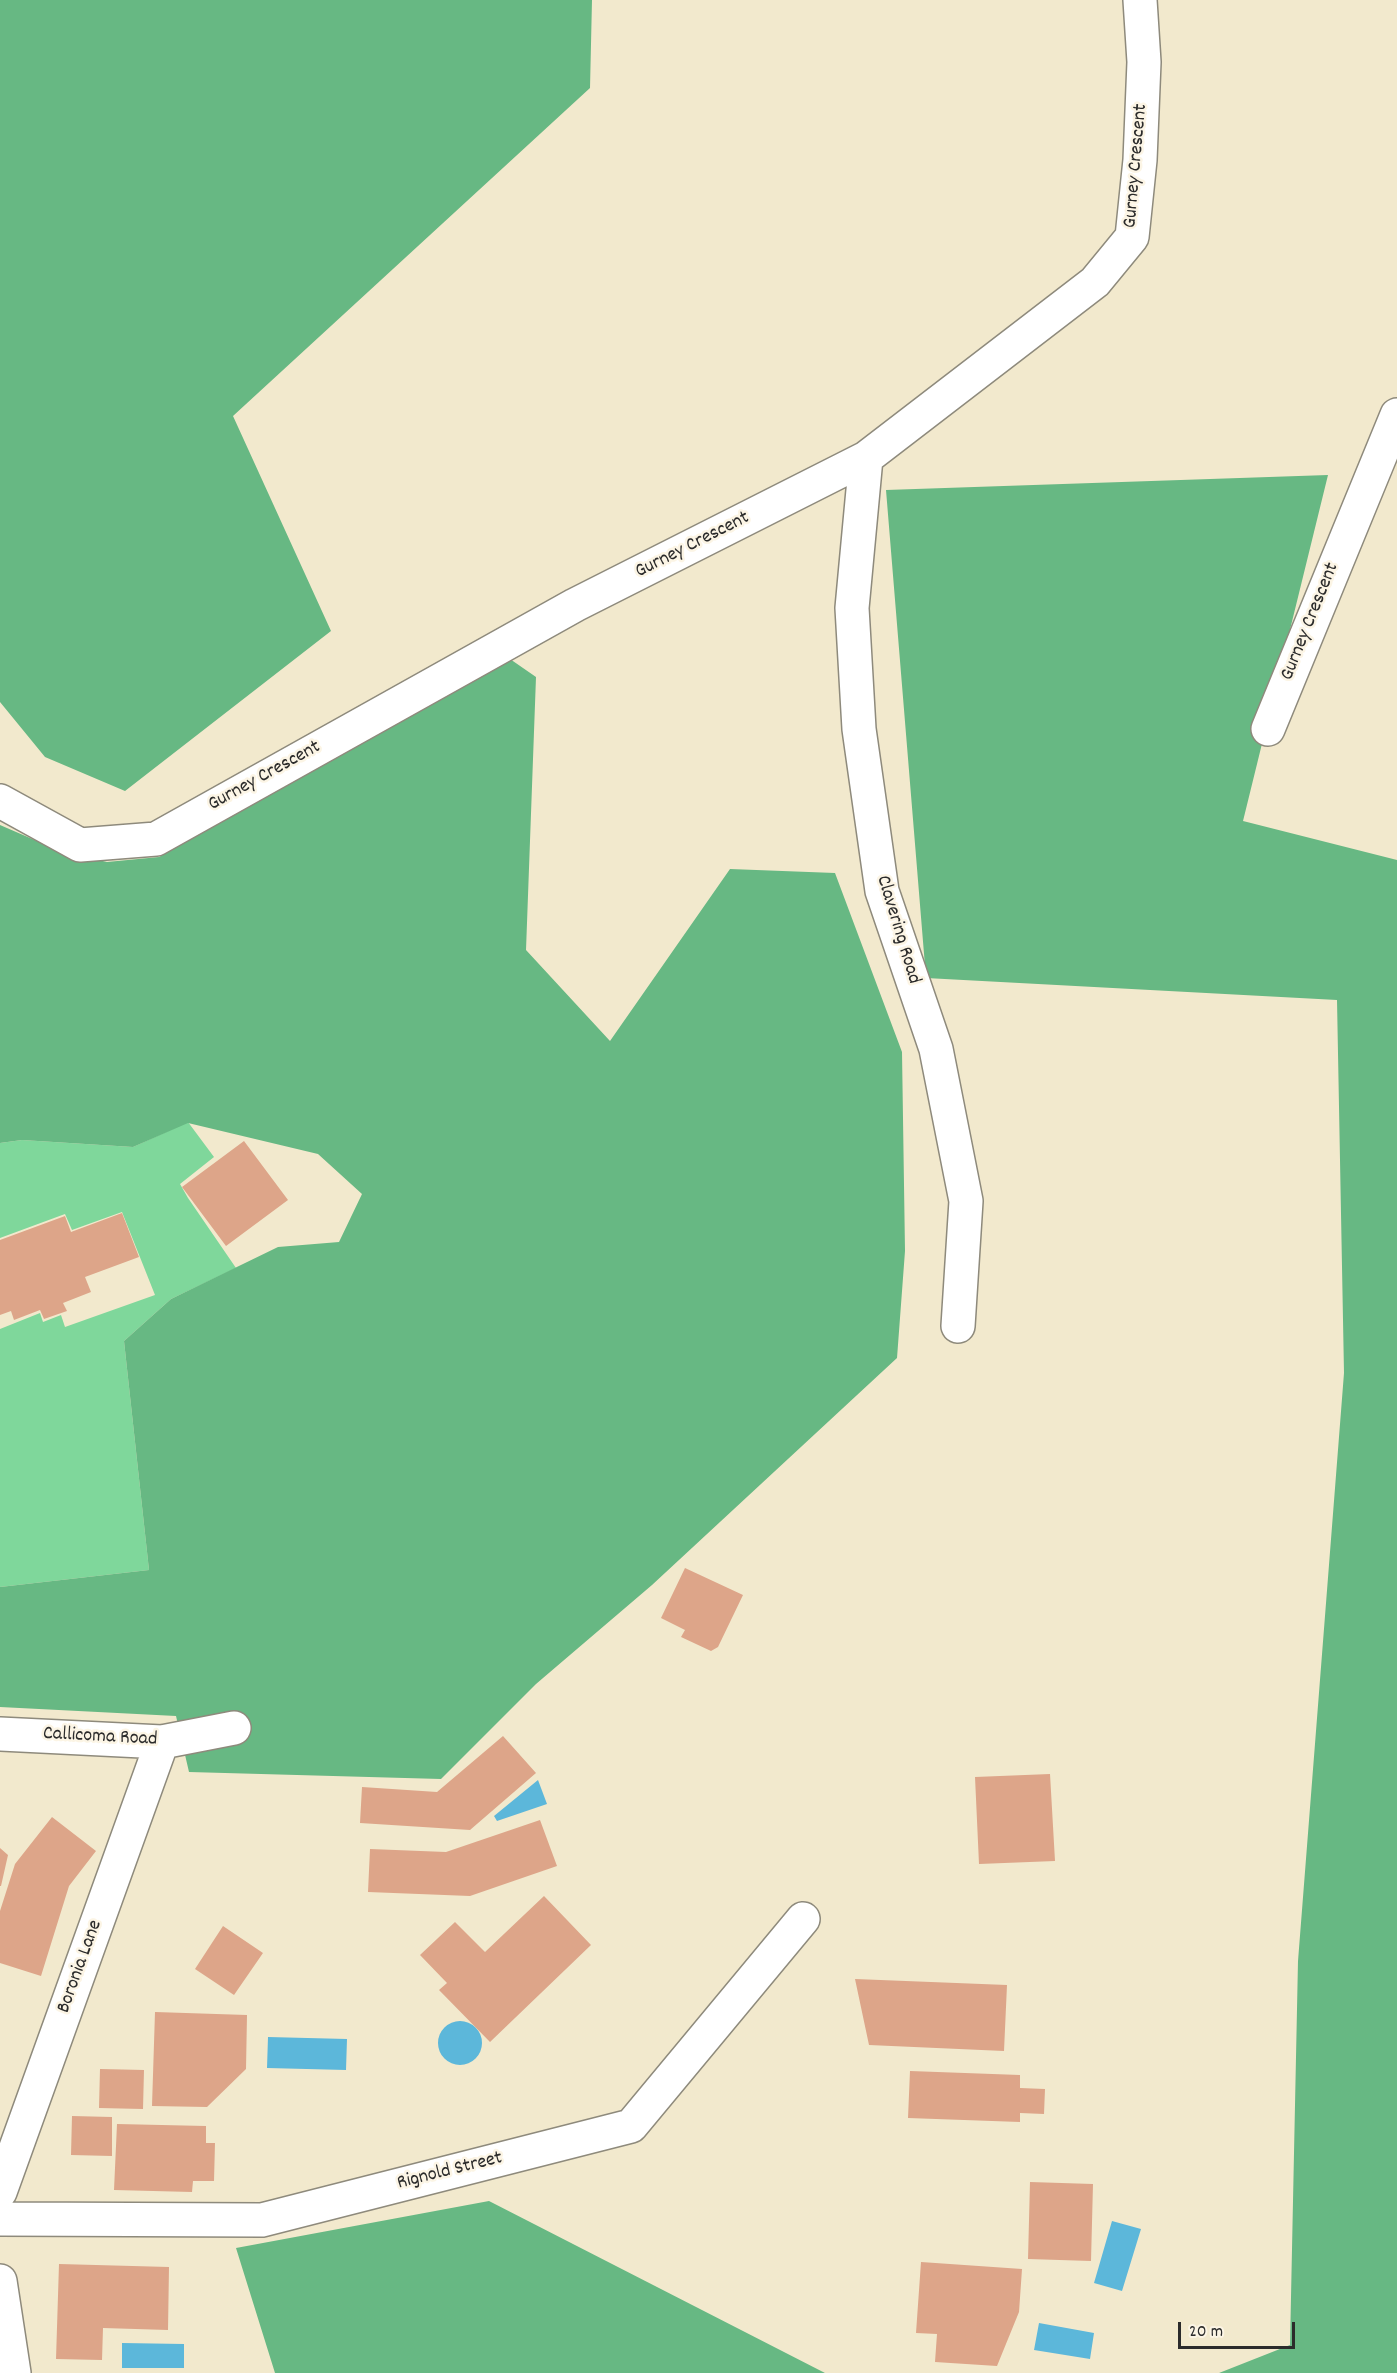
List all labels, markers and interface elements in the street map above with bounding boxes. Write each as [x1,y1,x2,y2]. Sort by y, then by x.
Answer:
street label: Gurney Crescent [1120,103,1154,229]
street label: Gurney Crescent [632,507,754,585]
street label: Gurney Crescent [1276,560,1346,684]
street label: Gurney Crescent [205,736,325,818]
street label: Clavering Road [869,873,925,987]
street label: Callicoma Road [42,1723,158,1753]
street label: Boronia Lane [53,1917,109,2017]
street label: Rignold Street [395,2147,505,2197]
scale bar [1181,2310,1298,2348]
text: 20 m [1189,2320,1223,2345]

